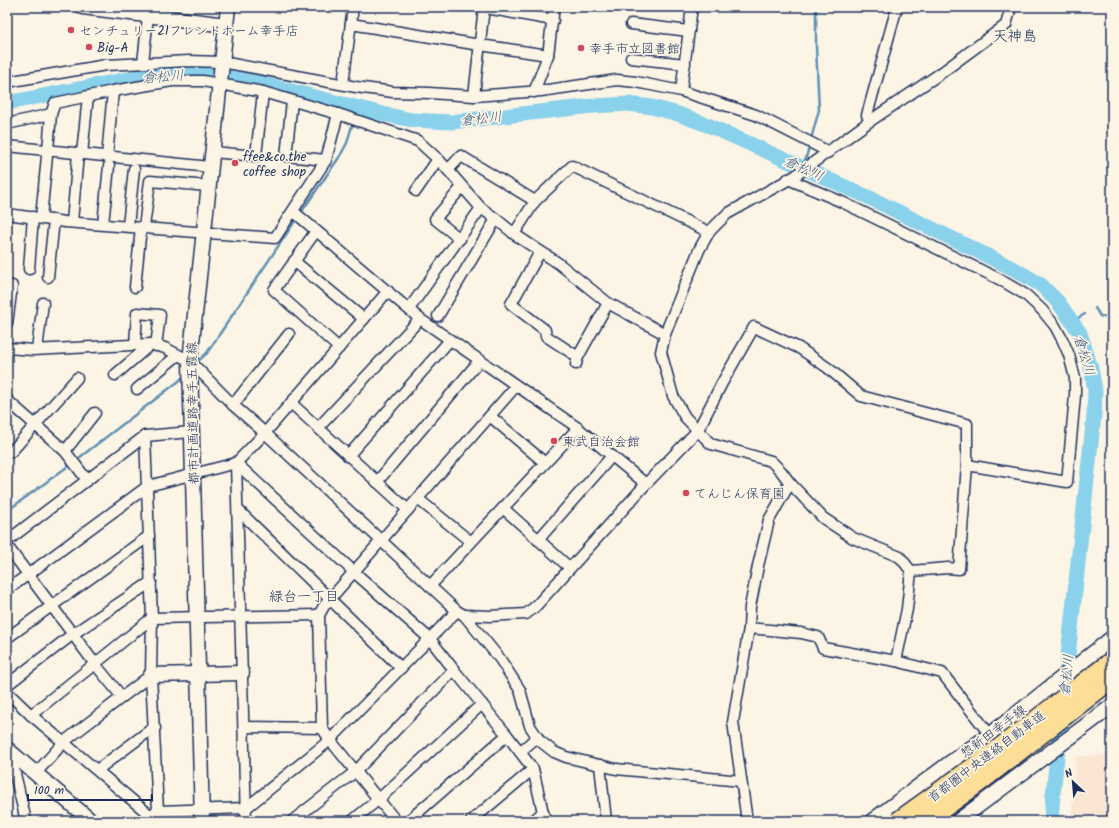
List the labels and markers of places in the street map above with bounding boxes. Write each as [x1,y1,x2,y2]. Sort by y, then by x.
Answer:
place label: センチュリー21フレンドホーム幸手店 [79,21,298,42]
marker: センチュリー21フレンドホーム幸手店 [66,25,76,35]
place label: Big-A [97,38,129,59]
place label: 幸手市立図書館 [589,39,680,60]
marker: Big-A [84,42,94,52]
marker: 幸手市立図書館 [576,43,586,53]
place label: ffee&co.the coffee shop [243,147,307,183]
marker: ffee&co.the coffee shop [230,158,240,168]
place label: 東武自治会館 [562,432,640,453]
marker: 東武自治会館 [549,436,559,446]
place label: てんじん保育園 [694,484,785,505]
marker: てんじん保育園 [681,488,691,498]

